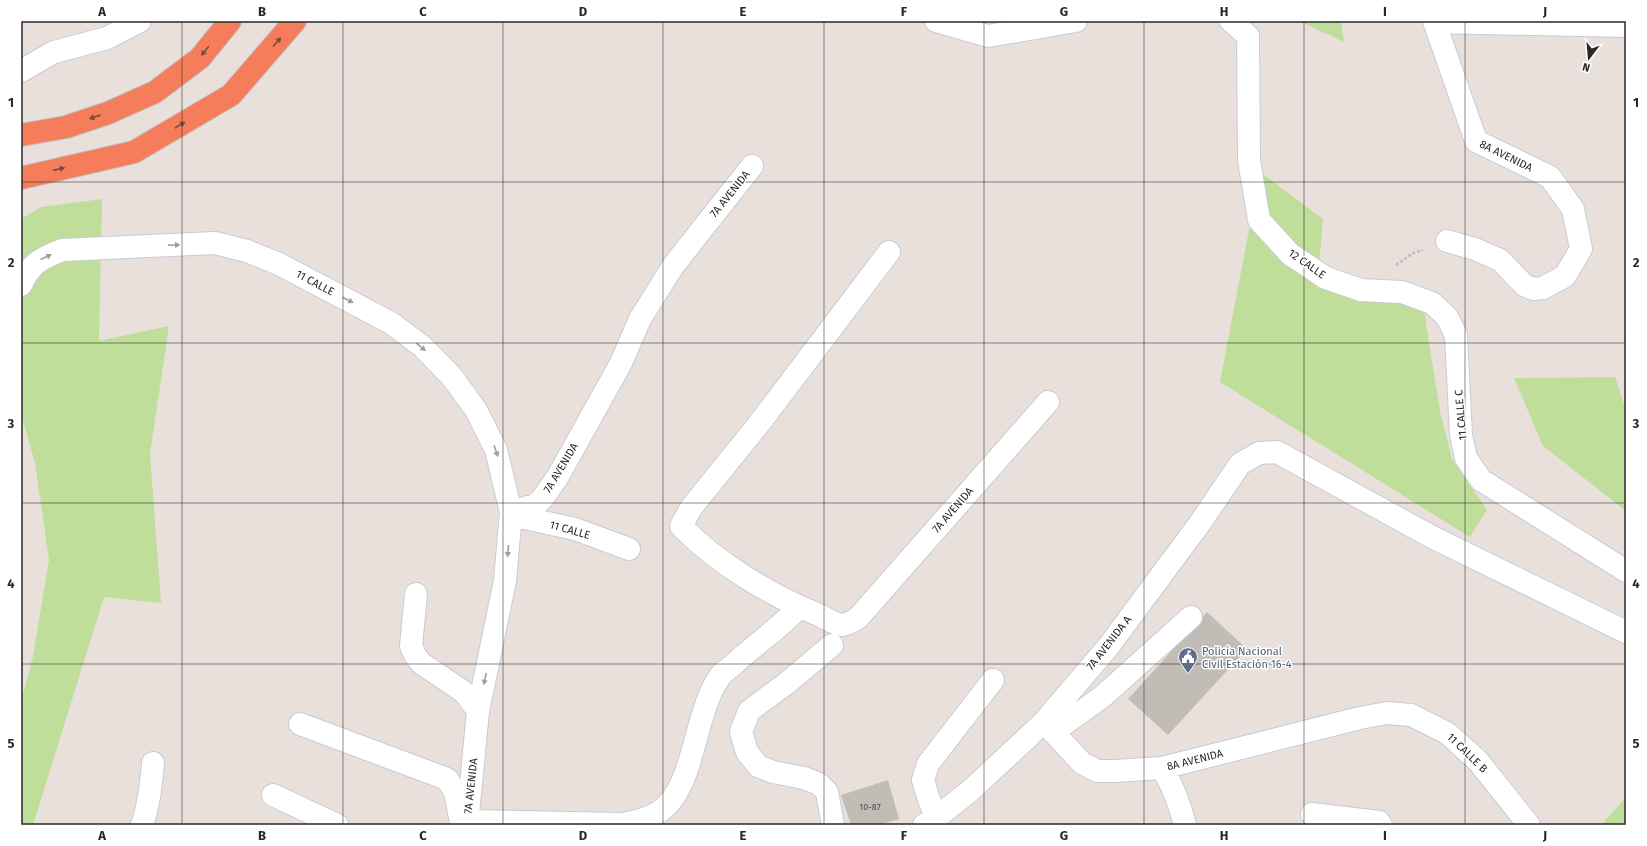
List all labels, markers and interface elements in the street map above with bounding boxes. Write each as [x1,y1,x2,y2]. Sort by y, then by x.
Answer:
text: A [97,4,106,19]
text: B [258,4,266,19]
text: C [419,4,427,19]
text: D [579,4,588,19]
text: E [740,4,747,19]
text: F [901,4,908,19]
text: G [1060,4,1068,19]
text: H [1220,4,1228,19]
text: I [1383,4,1387,19]
text: J [1542,4,1547,19]
one-way arrow [273,36,282,47]
north arrow [1569,38,1609,78]
one-way arrow [201,46,210,57]
text: N [1581,60,1592,74]
text: 1 [8,95,14,110]
text: 1 [1633,95,1639,110]
one-way arrow [89,114,101,120]
one-way arrow [174,122,186,129]
street label: 8A AVENIDA [1477,138,1535,175]
one-way arrow [53,166,65,172]
street label: 7A AVENIDA [707,168,753,220]
one-way arrow [168,242,181,248]
street label: 12 CALLE [1286,247,1328,282]
one-way arrow [40,254,52,260]
text: 2 [8,255,15,270]
text: 2 [1633,255,1640,270]
street label: 11 CALLE [294,267,337,299]
one-way arrow [342,297,354,304]
one-way arrow [416,342,427,351]
street label: 11 CALLE C [1452,389,1470,441]
text: 3 [7,416,15,431]
text: 3 [1632,416,1640,431]
street label: 7A AVENIDA [541,440,581,495]
one-way arrow [493,446,499,458]
street label: 7A AVENIDA [930,484,977,535]
street label: 11 CALLE [548,518,592,542]
one-way arrow [504,545,511,557]
text: 4 [7,576,15,591]
text: 4 [1632,576,1640,591]
street label: 7A AVENIDA A [1084,613,1135,673]
place label: Policía Nacional Civil Estación 16-4 [1202,645,1292,671]
public building icon: Policía Nacional Civil Estación 16-4 [1177,646,1199,674]
one-way arrow [482,673,488,685]
street label: 11 CALLE B [1444,731,1490,776]
text: 5 [8,736,15,751]
text: 5 [1633,736,1640,751]
street label: 8A AVENIDA [1166,747,1225,773]
street label: 7A AVENIDA [462,757,480,815]
house number: 10-87 [859,802,881,812]
text: A [97,828,106,843]
text: B [258,828,266,843]
text: C [419,828,427,843]
text: D [579,828,588,843]
text: E [740,828,747,843]
text: F [901,828,908,843]
text: G [1060,828,1068,843]
text: H [1220,828,1228,843]
text: I [1383,828,1387,843]
text: J [1542,828,1547,843]

